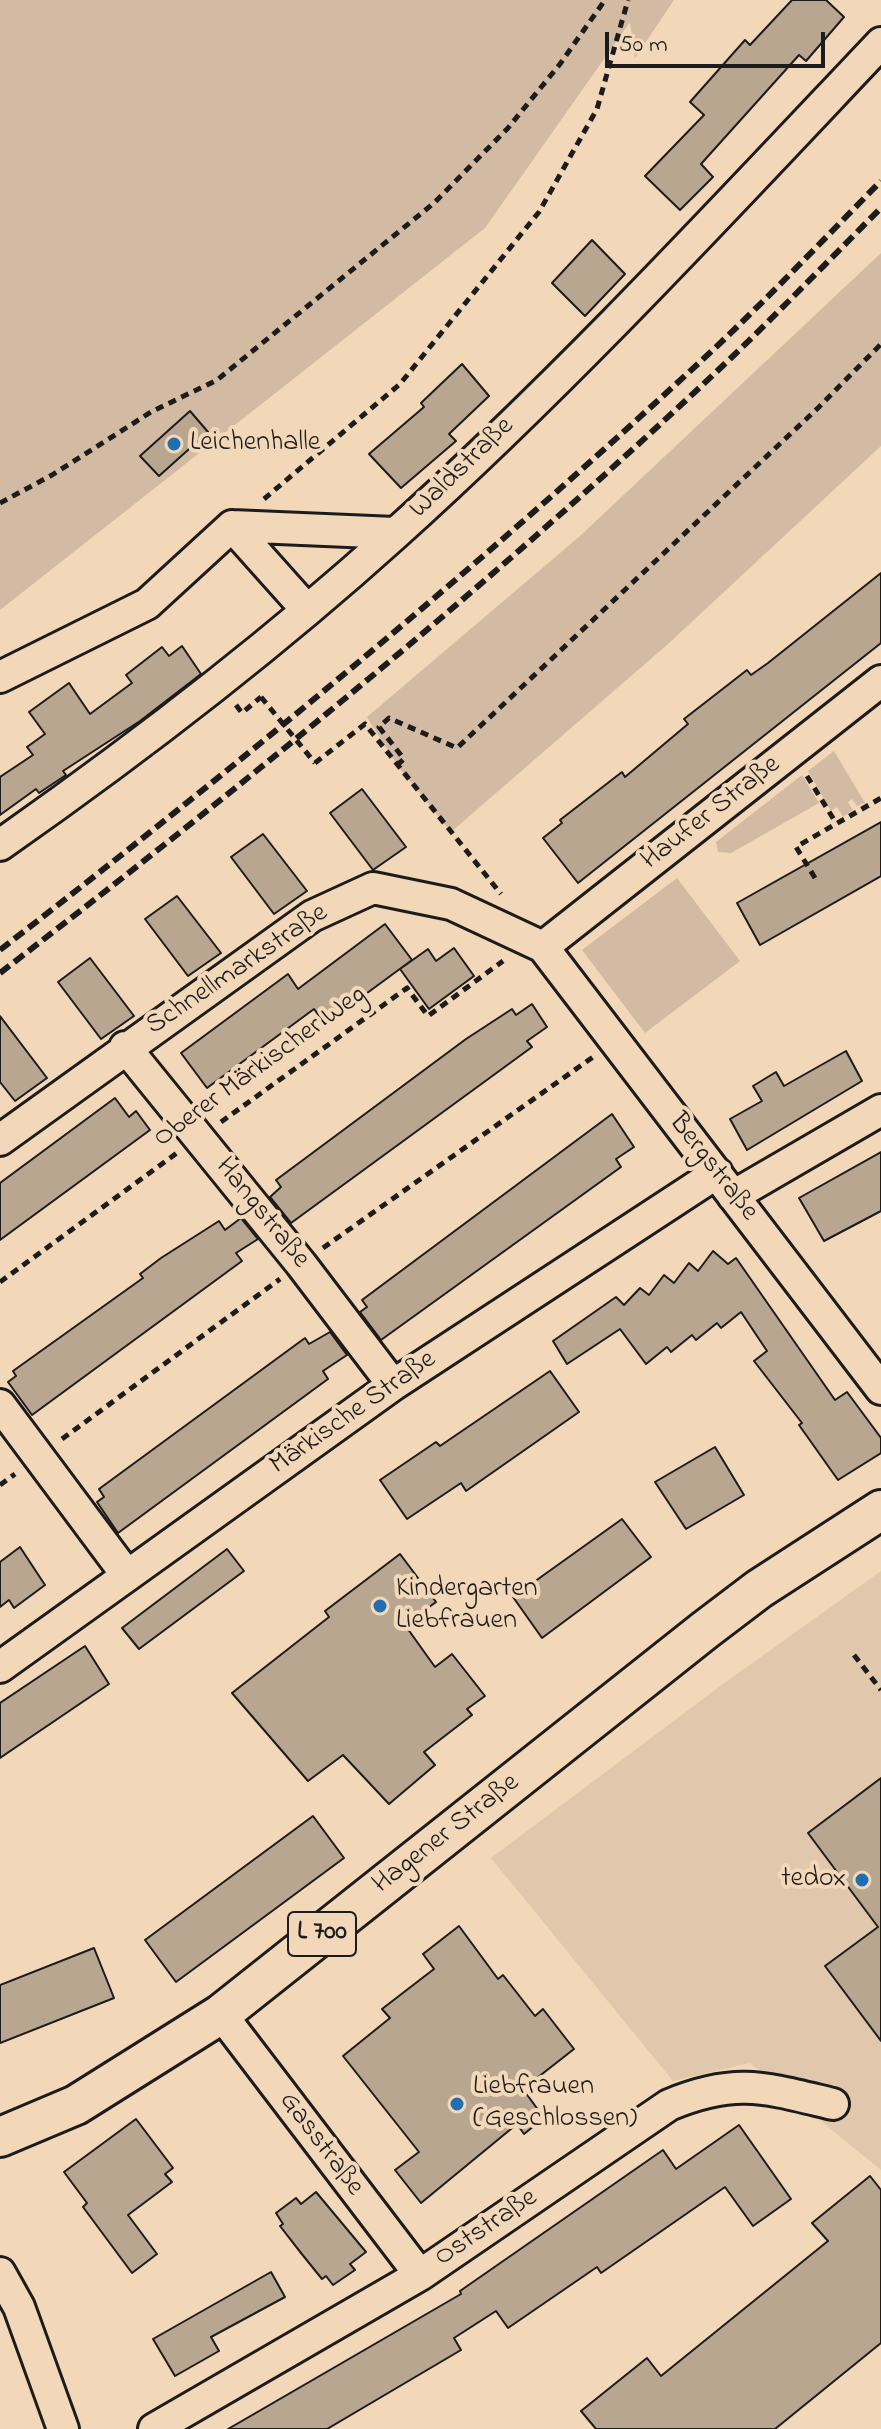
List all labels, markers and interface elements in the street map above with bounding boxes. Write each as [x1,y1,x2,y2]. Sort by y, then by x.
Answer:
scale bar [609,16,829,66]
text: 50 m [619,28,668,63]
street label: Waldstraße [404,411,522,527]
place label: Leichenhalle [190,427,320,461]
marker: Leichenhalle [165,435,183,453]
street label: Haufer Straße [636,749,788,879]
street label: Schnellmarkstraße [141,898,335,1044]
street label: Oberer Märkischer Weg [148,980,374,1156]
street label: Bergstraße [660,1107,764,1229]
street label: Hangstraße [206,1152,316,1276]
street label: Märkische Straße [264,1344,444,1484]
place label: Kindergarten Liebfrauen [396,1573,538,1639]
marker: Kindergarten Liebfrauen [371,1597,389,1615]
street label: Hagener Straße [367,1767,527,1903]
place label: tedox [781,1863,846,1897]
marker: tedox [853,1871,871,1889]
road number: L 700 [288,1912,356,1956]
place label: Liebfrauen (Geschlossen) [473,2071,637,2137]
street label: Gasstraße [270,2086,370,2204]
marker: Liebfrauen (Geschlossen) [448,2095,466,2113]
street label: Oststraße [429,2182,545,2276]

